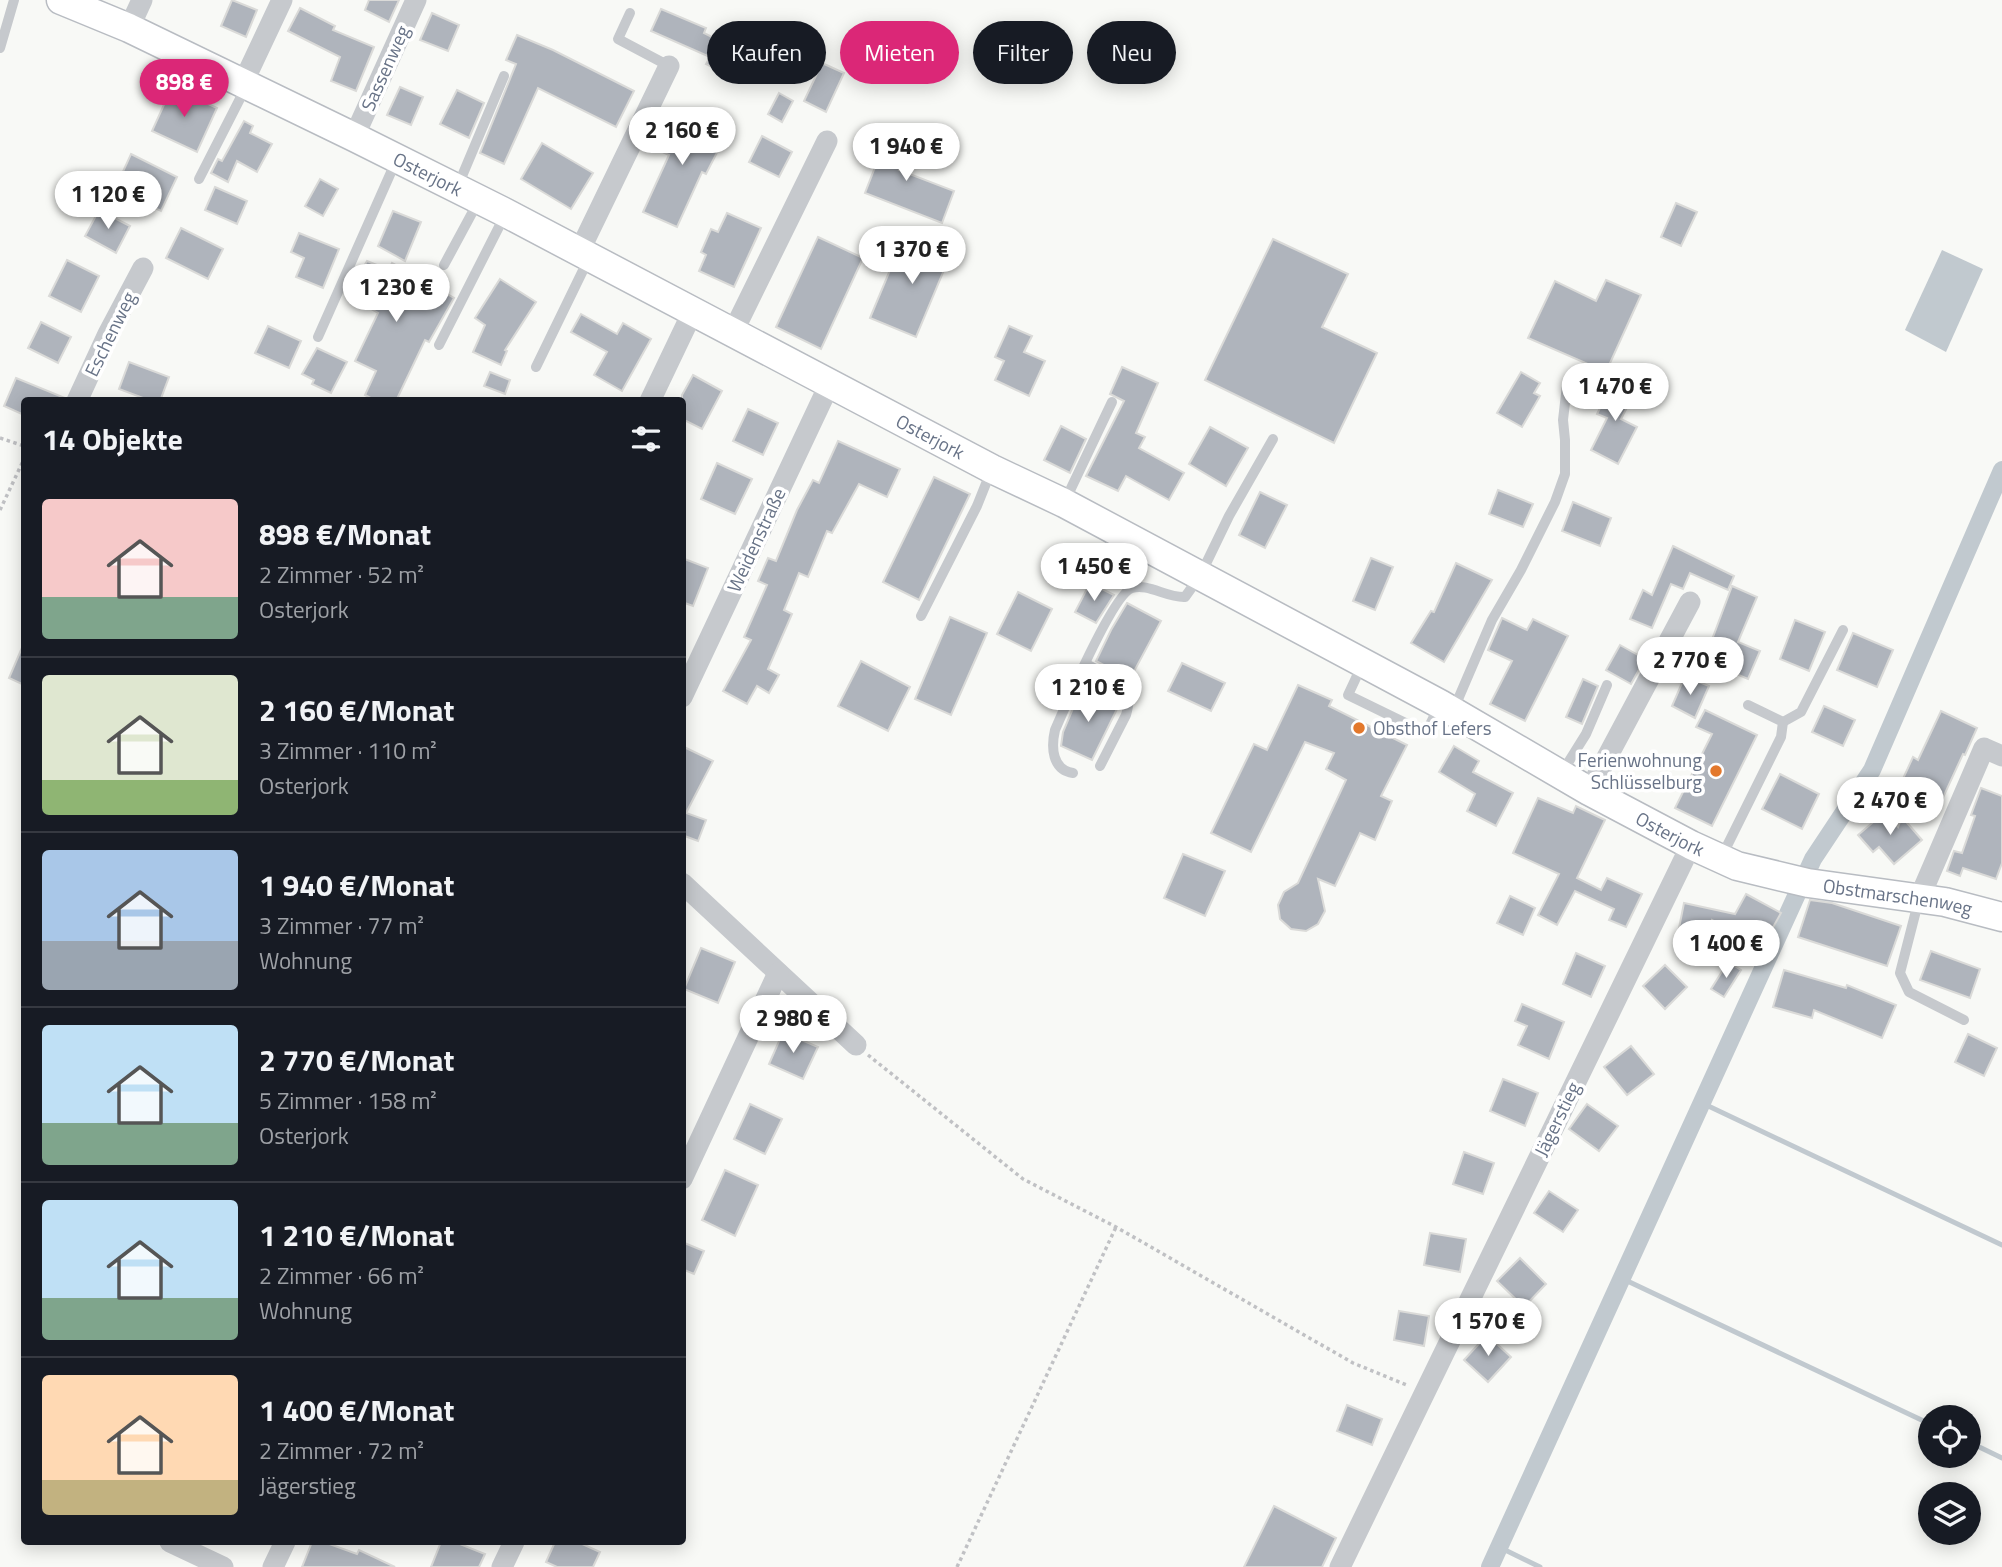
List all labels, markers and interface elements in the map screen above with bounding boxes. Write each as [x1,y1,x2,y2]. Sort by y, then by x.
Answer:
street label: Sassenweg [353,20,416,115]
chip: Kaufen [707,21,826,84]
chip: Mieten [840,21,959,84]
chip: Filter [973,21,1073,84]
chip: Neu [1087,21,1176,84]
pin: 898 € [135,60,233,119]
text: 898 € [156,64,212,99]
pin: 2 160 € [617,108,747,167]
text: 2 160 € [645,112,719,147]
pin: 1 940 € [841,124,971,183]
text: 1 940 € [869,128,943,163]
street label: Osterjork [388,144,468,203]
pin: 1 120 € [43,172,173,231]
text: 1 120 € [71,176,145,211]
pin: 1 370 € [847,226,977,286]
text: 1 370 € [875,231,949,266]
pin: 1 230 € [331,264,461,324]
text: 1 230 € [359,269,433,304]
street label: Eschenweg [77,286,143,381]
pin: 1 470 € [1550,364,1680,423]
text: 1 470 € [1578,368,1652,403]
street label: Osterjork [891,406,970,466]
text: 14 Objekte [42,416,183,462]
icon: filters [627,420,665,458]
street label: Weidenstraße [719,483,792,597]
text: 898 €/Monat [259,511,431,557]
icon: home [98,527,182,611]
pin: 1 450 € [1029,544,1159,603]
text: 1 450 € [1057,548,1131,583]
text: 2 Zimmer · 52 m² [259,557,424,592]
text: Osterjork [259,592,349,627]
pin: 2 770 € [1625,638,1755,697]
text: 2 770 € [1653,642,1727,677]
pin: 1 210 € [1023,664,1153,724]
text: 1 210 € [1051,669,1125,704]
text: 2 160 €/Monat [259,687,455,733]
icon: home [98,703,182,787]
place label: Obsthof Lefers [1373,713,1492,742]
marker: Obsthof Lefers [1351,720,1367,736]
text: 3 Zimmer · 110 m² [259,733,437,768]
place label: Ferienwohnung Schlüsselburg [1577,745,1702,796]
marker: Ferienwohnung Schlüsselburg [1708,763,1724,779]
text: Osterjork [259,768,349,803]
pin: 2 470 € [1825,778,1955,837]
text: 2 470 € [1853,782,1927,817]
street label: Osterjork [1631,803,1709,863]
text: 1 940 €/Monat [259,862,455,908]
street label: Obstmarschenweg [1821,870,1976,923]
icon: home [98,878,182,962]
text: 3 Zimmer · 77 m² [259,908,424,943]
pin: 1 400 € [1661,920,1791,980]
text: 1 400 € [1689,925,1763,960]
text: Wohnung [259,943,352,978]
pin: 2 980 € [728,996,858,1055]
text: 2 980 € [756,1000,830,1035]
text: 2 770 €/Monat [259,1037,455,1083]
icon: home [98,1053,182,1137]
street label: Jägerstieg [1526,1076,1587,1161]
text: 5 Zimmer · 158 m² [259,1083,437,1118]
text: Osterjork [259,1118,349,1153]
text: 1 210 €/Monat [259,1212,455,1258]
icon: home [98,1228,182,1312]
text: 2 Zimmer · 66 m² [259,1258,424,1293]
text: Wohnung [259,1293,352,1328]
pin: 1 570 € [1423,1298,1553,1358]
text: 1 570 € [1451,1303,1525,1338]
text: 1 400 €/Monat [259,1387,455,1433]
icon: home [98,1403,182,1487]
map controls [1918,1405,1981,1545]
button: locate [1918,1405,1981,1468]
text: 2 Zimmer · 72 m² [259,1433,424,1468]
text: Jägerstieg [259,1468,356,1503]
button: layers [1918,1482,1981,1545]

